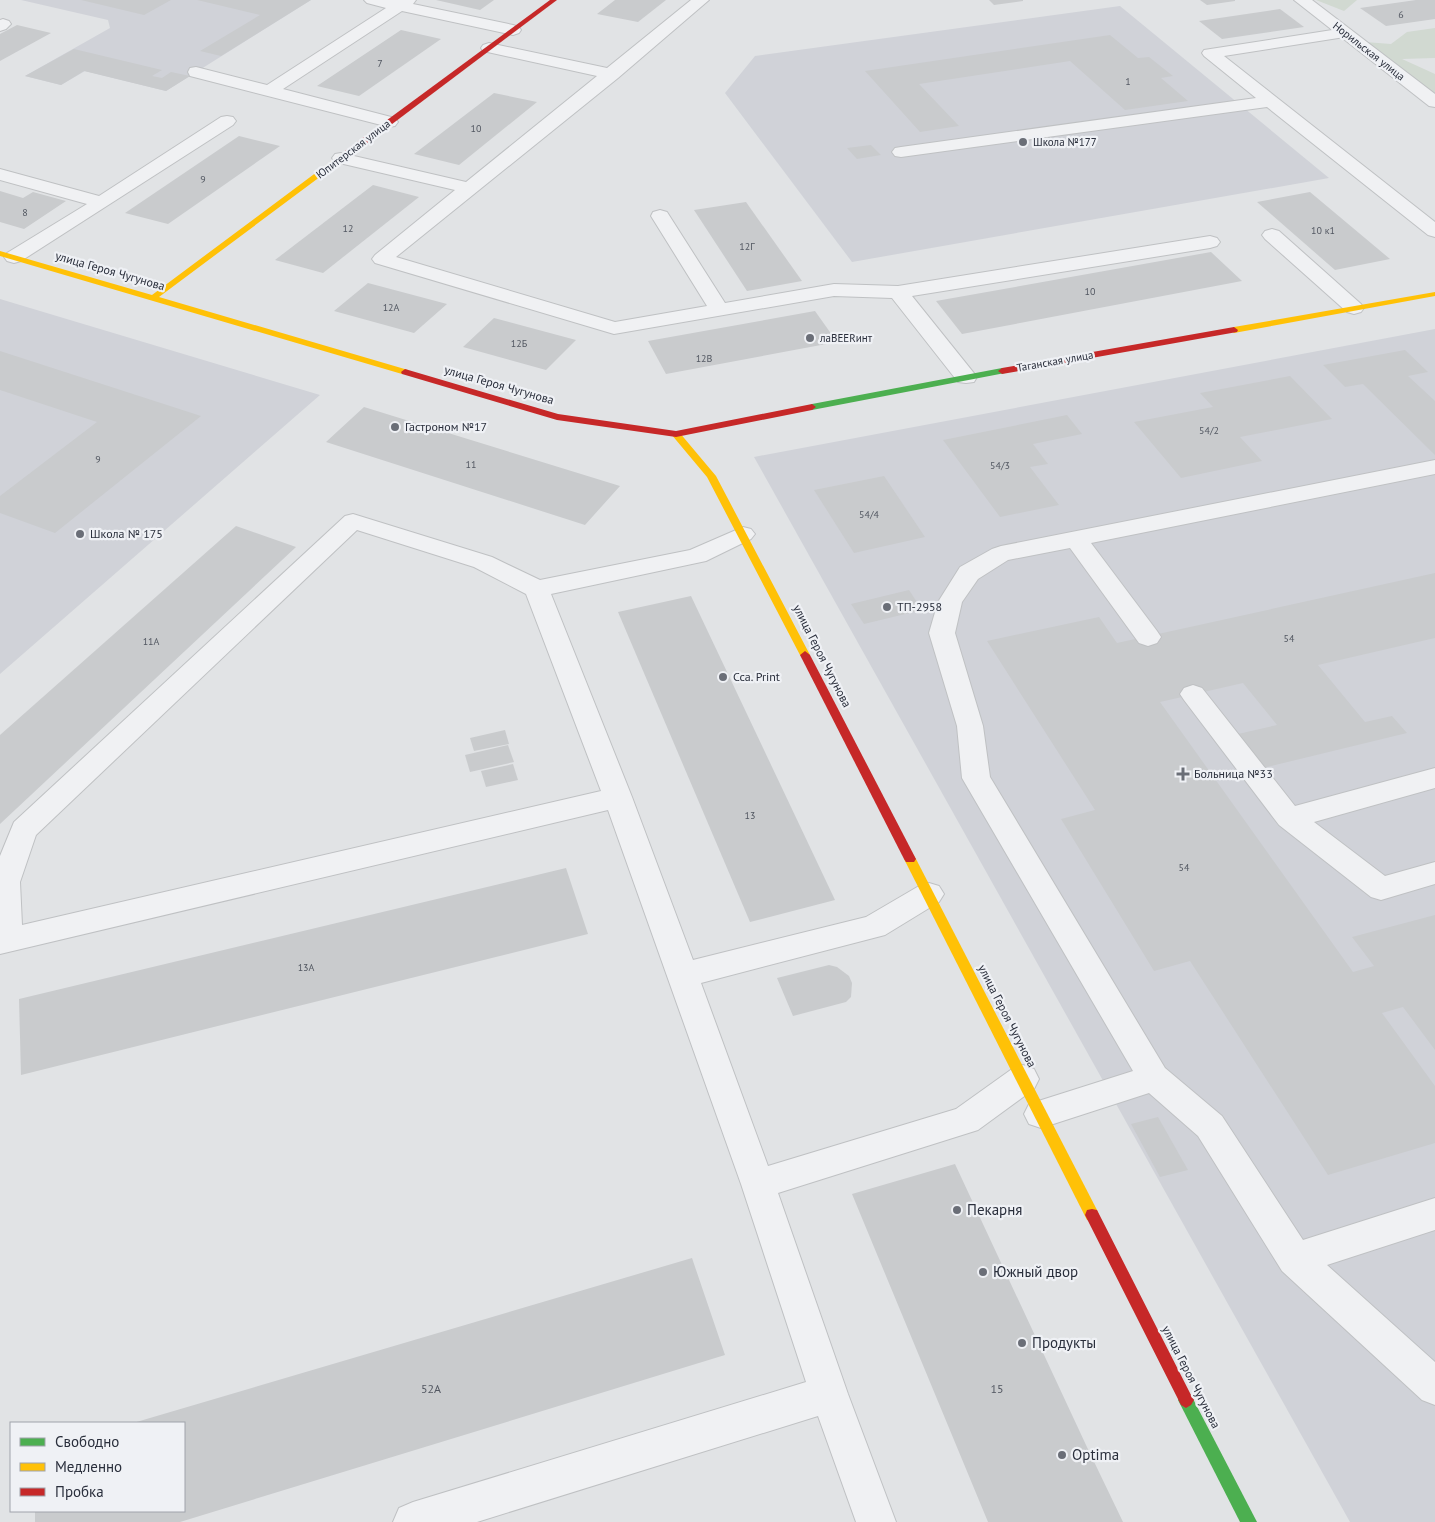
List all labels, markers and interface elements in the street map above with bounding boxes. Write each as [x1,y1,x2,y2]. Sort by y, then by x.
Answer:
house number: 6 [1398,8,1404,21]
street label: Норильская улица [1330,19,1408,83]
house number: 7 [377,57,383,70]
house number: 1 [1125,75,1131,88]
street label: Юпитерская улица [313,117,393,181]
house number: 10 [471,122,482,135]
place label: Школа №177 [1033,135,1097,149]
marker: Школа №177 [1017,136,1029,148]
house number: 9 [200,173,206,186]
house number: 8 [22,206,28,219]
house number: 12 [343,222,353,235]
house number: 10 к1 [1311,224,1335,237]
house number: 12Г [739,240,755,253]
street label: улица Героя Чугунова [54,248,167,293]
house number: 10 [1085,285,1096,298]
house number: 12А [383,301,400,314]
place label: лаBEERинт [819,331,873,345]
marker: лаBEERинт [804,332,816,344]
house number: 12Б [511,337,528,350]
street label: Таганская улица [1016,347,1094,375]
house number: 12В [696,352,713,365]
street label: улица Героя Чугунова [443,362,556,407]
place label: Гастроном №17 [405,419,487,434]
marker: Гастроном №17 [389,421,401,433]
house number: 54/2 [1199,424,1219,437]
house number: 9 [95,453,101,466]
house number: 11 [466,458,476,471]
house number: 54/3 [990,459,1010,472]
house number: 54/4 [859,508,879,521]
place label: Школа № 175 [90,526,163,541]
marker: Школа № 175 [74,528,86,540]
place label: ТП-2958 [897,599,942,614]
marker: ТП-2958 [881,601,893,613]
street label: улица Героя Чугунова [790,602,855,710]
house number: 54 [1284,632,1295,645]
house number: 11А [143,635,160,648]
place label: Cca. Print [733,669,780,684]
marker: Cca. Print [717,671,729,683]
place label: Больница №33 [1194,766,1273,781]
marker: Больница №33 [1176,767,1190,781]
house number: 13 [745,809,755,822]
house number: 54 [1179,861,1190,874]
house number: 13А [298,961,315,974]
street label: улица Героя Чугунова [975,962,1040,1070]
place label: Пекарня [967,1200,1022,1219]
marker: Пекарня [951,1204,963,1216]
place label: Южный двор [993,1262,1078,1281]
marker: Южный двор [977,1266,989,1278]
street label: улица Героя Чугунова [1159,1323,1224,1431]
place label: Продукты [1032,1333,1096,1352]
marker: Продукты [1016,1337,1028,1349]
house number: 52А [421,1381,441,1396]
house number: 15 [990,1381,1004,1396]
legend [10,1422,185,1512]
text: Свободно [55,1432,119,1451]
place label: Optima [1072,1445,1119,1464]
marker: Optima [1056,1449,1068,1461]
text: Медленно [55,1457,122,1476]
text: Пробка [55,1482,104,1501]

